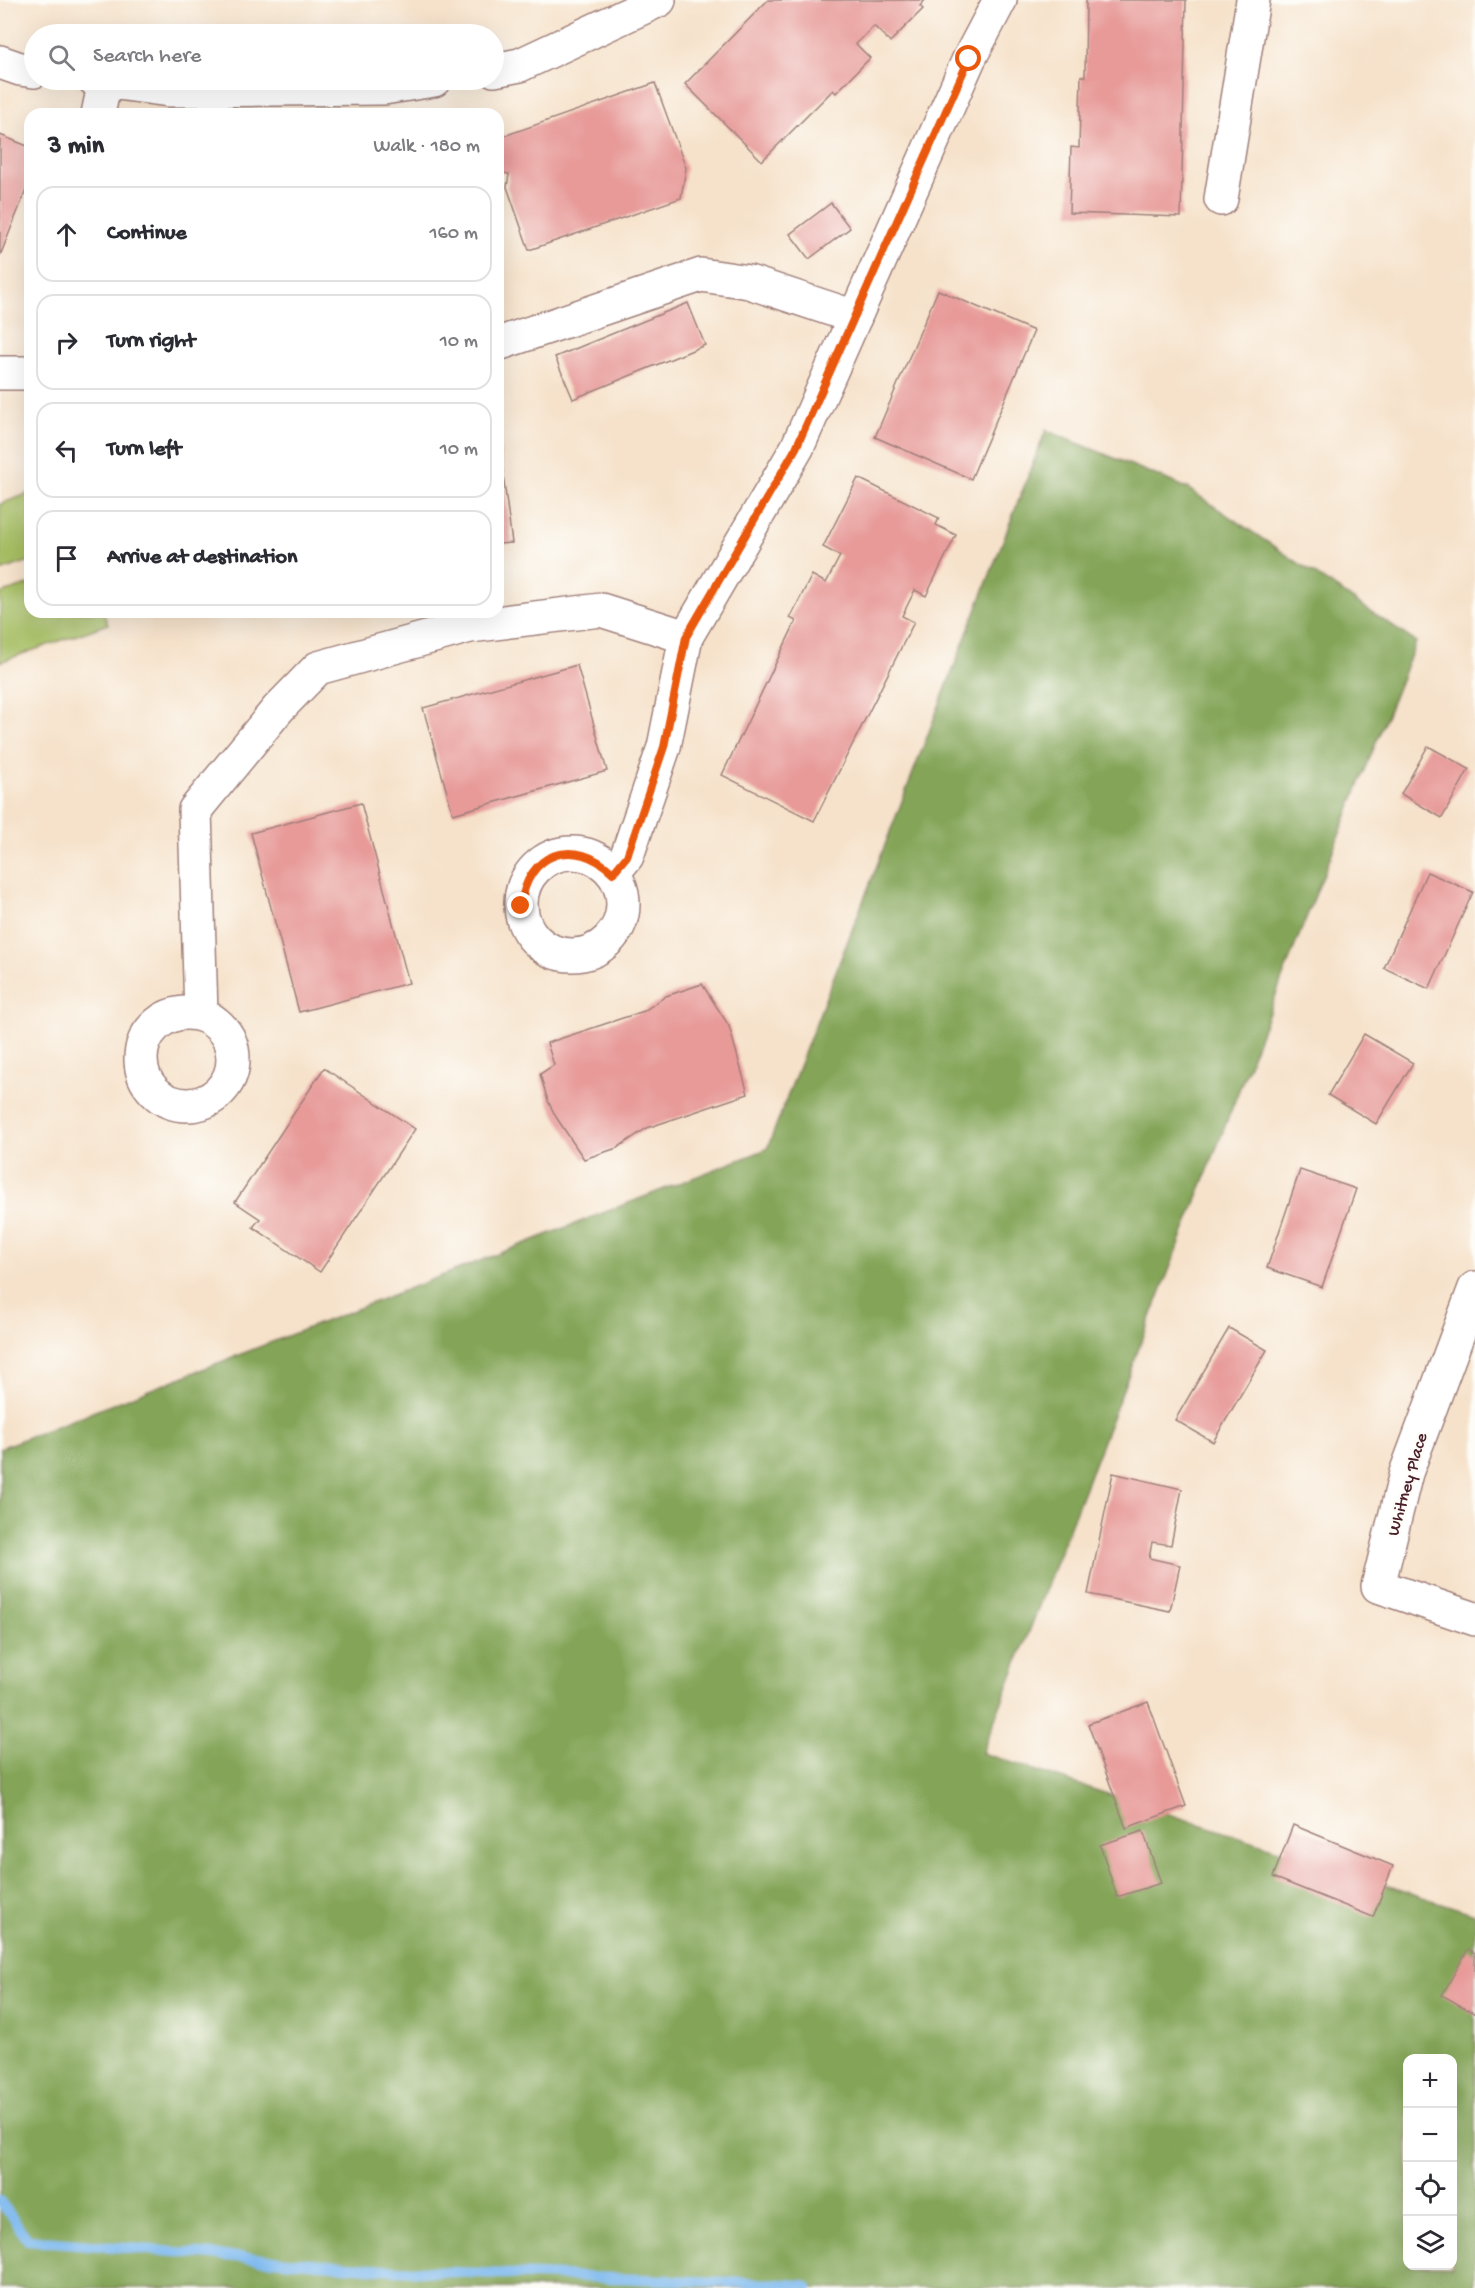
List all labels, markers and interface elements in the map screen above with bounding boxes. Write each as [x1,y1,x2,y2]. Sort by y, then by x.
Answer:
search box [24,24,504,90]
icon: search [45,41,78,74]
text: Search here [93,44,201,70]
route start [955,45,981,71]
text: 3 min [48,132,104,163]
text: Walk · 180 m [373,136,480,159]
icon: ahead [50,218,83,251]
text: Continue [107,221,187,247]
text: 160 m [429,223,478,246]
icon: right [50,326,83,359]
text: Turn right [107,329,195,355]
text: 10 m [440,331,478,354]
icon: left [50,434,83,467]
text: Turn left [107,437,181,463]
text: 10 m [440,439,478,462]
icon: arrive [50,542,83,575]
text: Arrive at destination [107,545,297,571]
route end [507,892,533,918]
street label: Whitney Place [1384,1430,1433,1539]
map controls [1403,2054,1457,2270]
button: + [1403,2054,1457,2108]
button: − [1403,2108,1457,2162]
button: locate [1403,2162,1457,2216]
button: layers [1403,2216,1457,2270]

